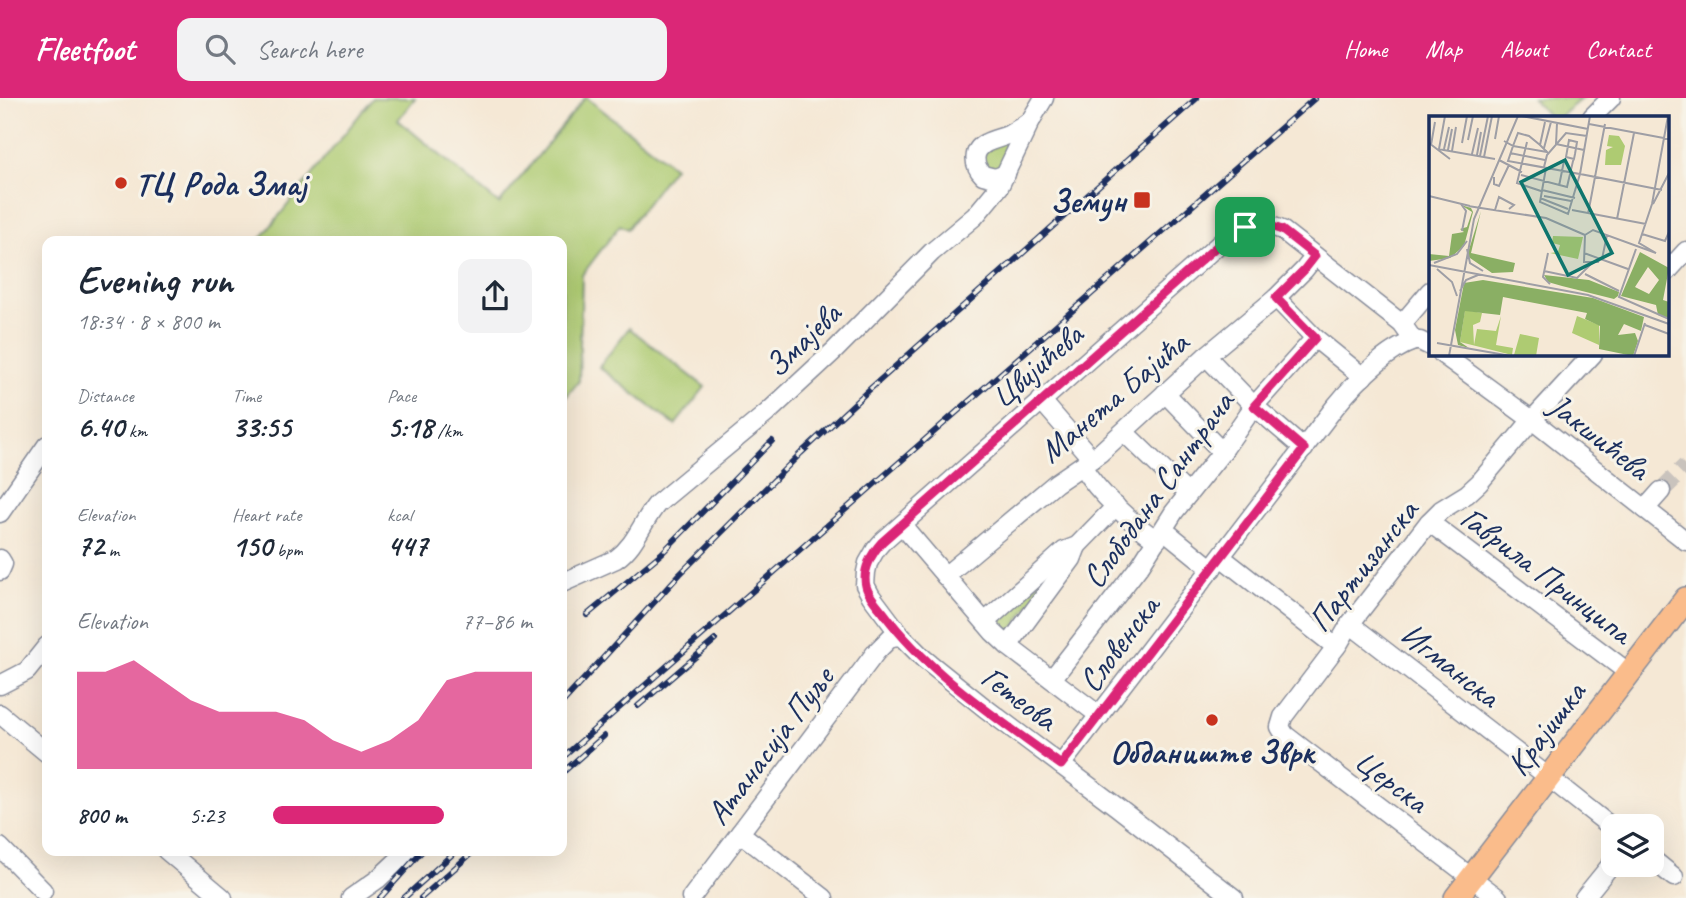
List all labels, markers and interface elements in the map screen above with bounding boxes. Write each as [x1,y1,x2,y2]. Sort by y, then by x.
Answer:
search box [177,18,667,81]
text: Fleetfoot [35,28,135,70]
icon: search [201,30,239,68]
text: Search here [257,33,363,66]
text: Home [1344,34,1387,64]
text: Map [1425,34,1462,64]
text: About [1500,34,1548,64]
text: Contact [1586,34,1651,64]
inset map [1429,116,1668,355]
place label: ТЦ Рода Змај [135,163,311,205]
marker: ТЦ Рода Змај [113,175,129,191]
place label: Земун [1050,180,1128,222]
marker: Земун [1132,190,1152,210]
pin [1215,197,1275,257]
icon: arrive [1226,208,1264,246]
text: Evening run [77,257,233,304]
button: share [458,259,532,333]
street label: Змајева [756,292,851,386]
text: 18:34 · 8 × 800 m [77,307,220,336]
street label: Цвијићева [982,313,1093,417]
street label: Манета Бајића [1030,320,1199,472]
street label: Слободана Сантрача [1072,381,1245,596]
street label: Јакшићева [1539,383,1660,490]
text: Distance [77,384,134,408]
text: Time [232,384,261,408]
text: Pace [387,384,416,408]
text: 6.40 [77,408,124,446]
text: 33:55 [232,408,291,446]
text: 5:18 [387,408,433,446]
text: km [124,419,147,443]
text: /km [433,419,462,443]
street label: Партизанска [1298,489,1429,640]
street label: Гаврила Принципа [1452,497,1643,655]
text: Elevation [77,503,135,527]
text: Heart rate [232,503,301,527]
text: kcal [387,503,412,527]
text: 72 [77,527,104,565]
text: 150 [232,527,272,565]
text: 447 [387,527,427,565]
text: m [104,538,119,562]
text: bpm [272,538,303,562]
street label: Словенска [1069,585,1170,700]
text: Elevation [77,607,148,636]
text: 77–86 m [462,607,532,636]
street label: Игманска [1392,613,1510,718]
street label: Атанасија Пуље [697,656,844,833]
street label: Гетеова [973,656,1068,741]
street label: Крајишка [1497,672,1596,784]
marker: Обданиште Зврк [1204,712,1220,728]
place label: Обданиште Зврк [1110,731,1317,773]
street label: Церска [1346,739,1438,823]
text: 800 m [77,801,127,830]
text: 5:23 [189,801,225,830]
map controls [1601,814,1664,877]
button: layers [1601,814,1664,877]

